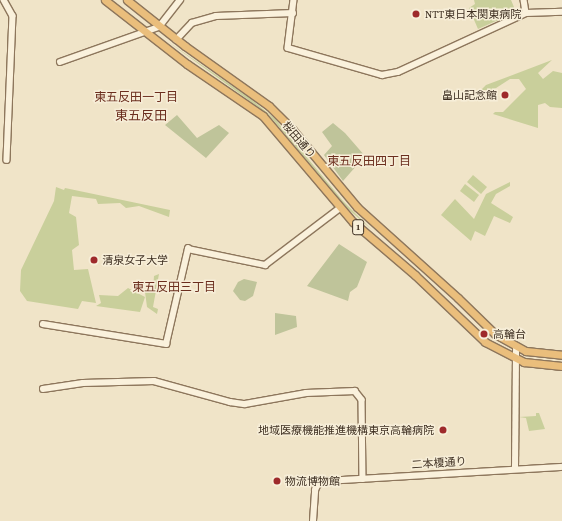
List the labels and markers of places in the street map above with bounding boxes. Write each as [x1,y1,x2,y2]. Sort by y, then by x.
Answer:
place label: NTT東日本関東病院 [425,7,521,21]
marker: NTT東日本関東病院 [410,8,422,20]
place label: 畠山記念館 [442,88,497,102]
marker: 畠山記念館 [500,90,510,100]
place label: 清泉女子大学 [102,253,168,267]
marker: 清泉女子大学 [89,255,99,265]
place label: 高輪台 [493,327,526,341]
marker: 高輪台 [478,328,490,340]
place label: 地域医療機能推進機構東京高輪病院 [258,423,434,437]
marker: 地域医療機能推進機構東京高輪病院 [437,424,449,436]
place label: 物流博物館 [285,474,340,488]
marker: 物流博物館 [272,476,282,486]

